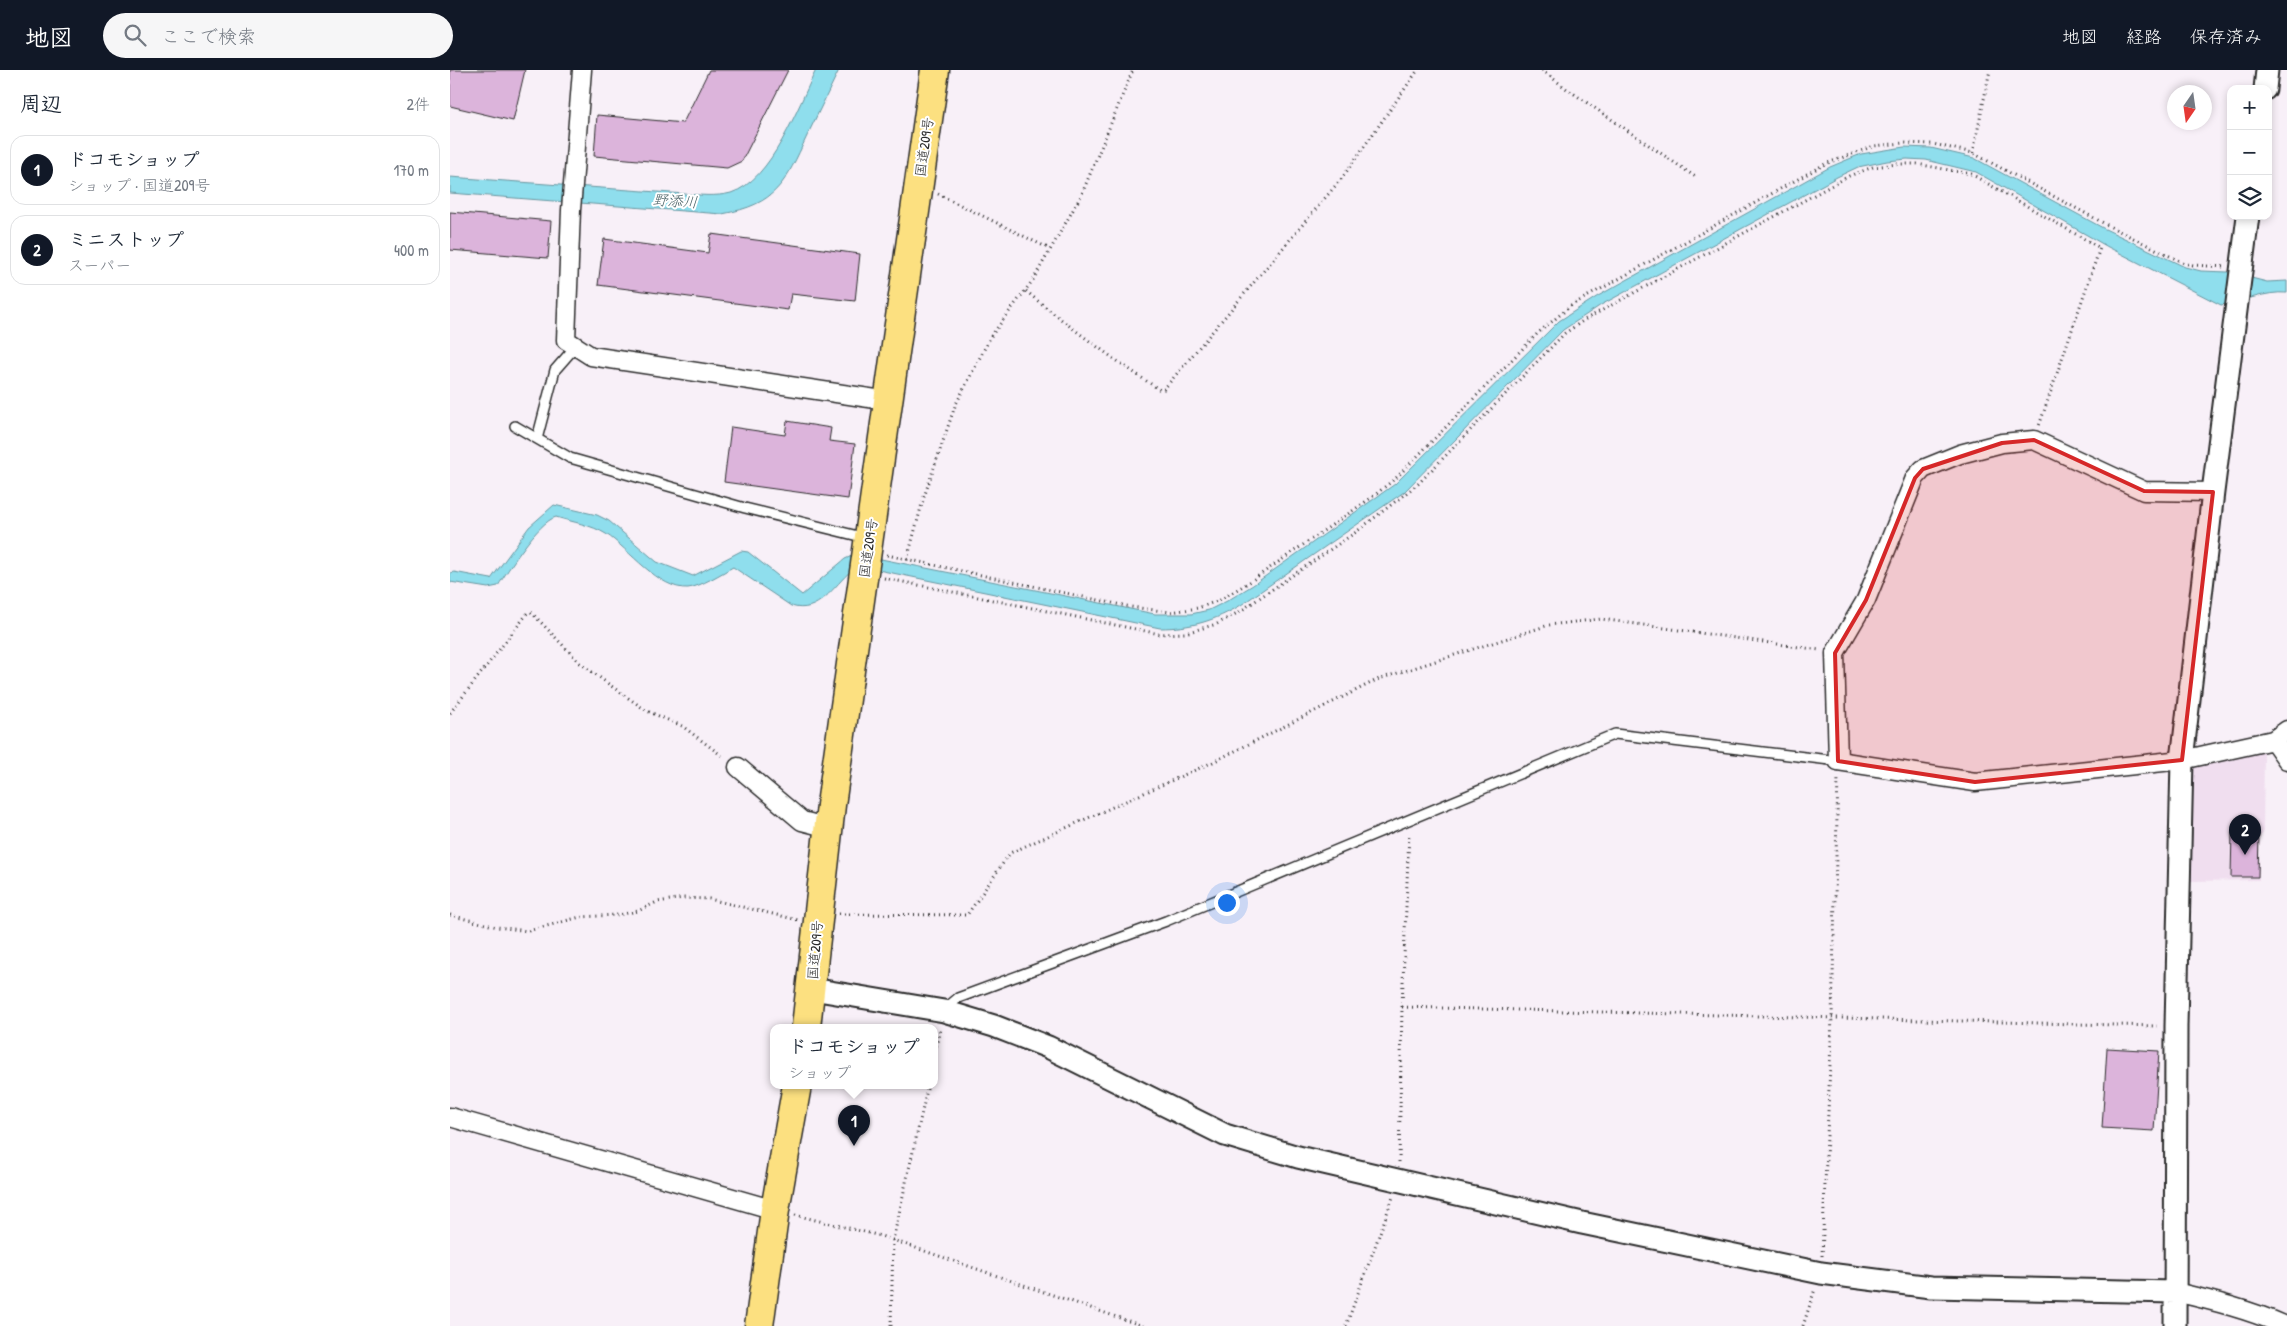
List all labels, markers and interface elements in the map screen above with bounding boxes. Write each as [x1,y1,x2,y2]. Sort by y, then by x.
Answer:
search box [103,13,453,58]
text: 地図 [25,21,73,53]
icon: search [121,21,149,49]
text: ここで検索 [161,23,256,49]
text: 地図 [2062,24,2098,49]
text: 経路 [2126,24,2162,49]
text: 保存済み [2190,24,2262,49]
north arrow [2167,85,2212,130]
map controls [2227,85,2272,220]
button: + [2227,85,2272,130]
text: 周辺 [20,89,62,118]
text: 2件 [407,93,430,115]
street label: 国道209号 [910,116,937,178]
button: − [2227,130,2272,175]
text: ドコモショップ [68,146,199,172]
text: 1 [34,159,40,181]
text: 170 m [394,159,429,181]
text: ショップ · 国道209号 [68,174,210,196]
button: layers [2227,175,2272,220]
water label: 野添川 [652,188,698,213]
text: ミニストップ [68,226,184,252]
text: 2 [33,239,41,261]
text: 400 m [394,239,429,261]
text: スーパー [68,254,131,276]
street label: 国道209号 [854,517,881,579]
pin: 2 [2229,814,2261,855]
your location [1214,890,1240,916]
street label: 国道209号 [802,919,827,981]
popup [770,1024,938,1089]
text: ドコモショップ [788,1033,920,1059]
text: ショップ [788,1061,852,1083]
pin: 1 [838,1105,870,1146]

